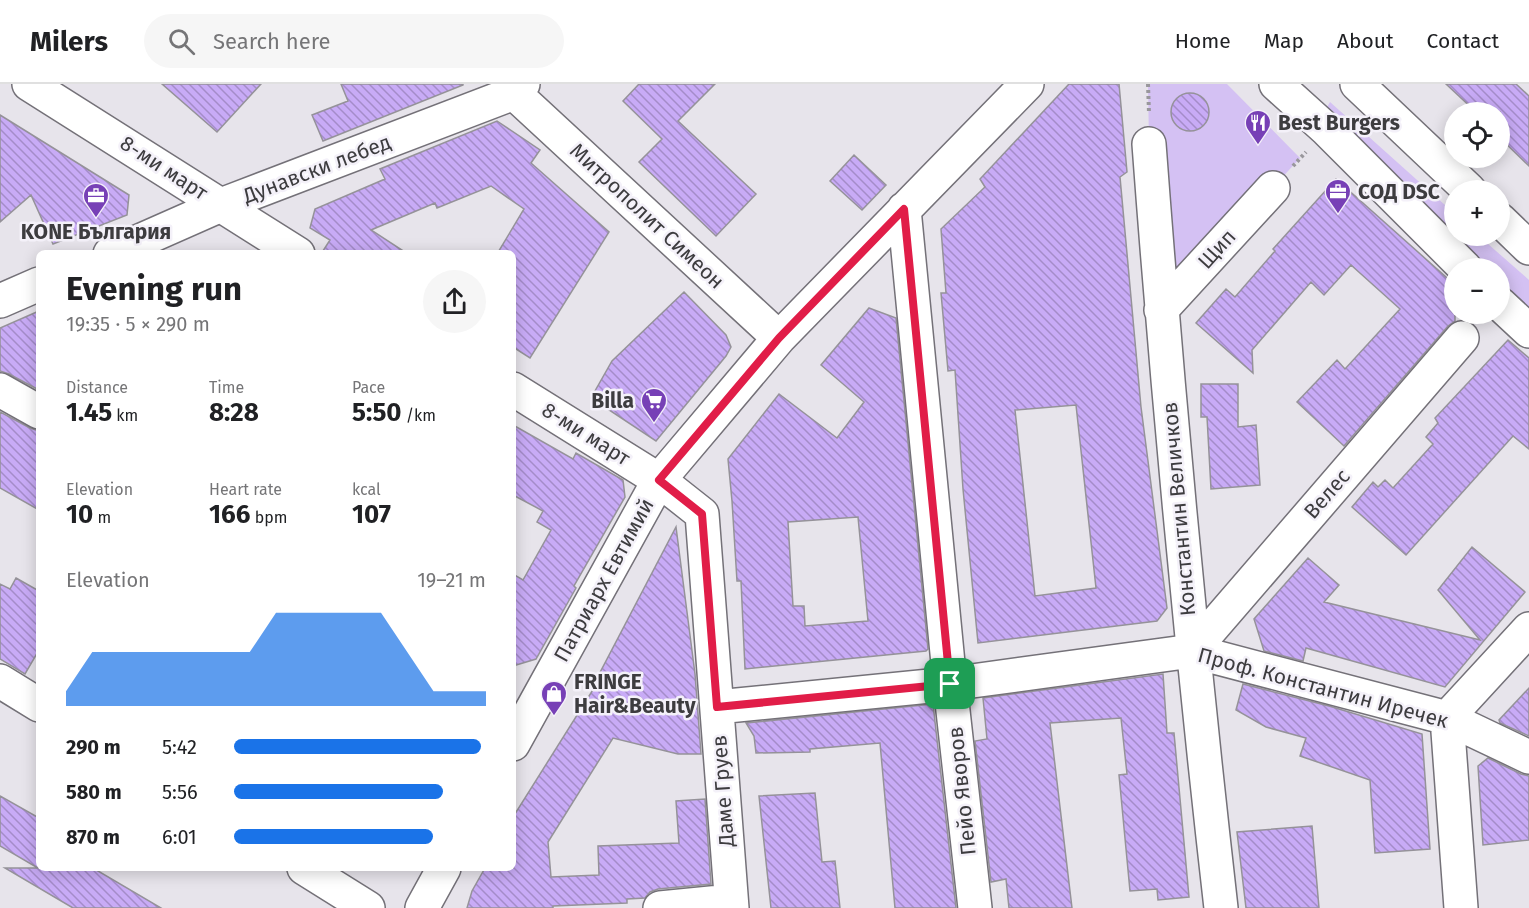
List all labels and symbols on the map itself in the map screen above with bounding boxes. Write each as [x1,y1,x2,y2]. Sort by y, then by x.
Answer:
restaurant icon: Best Burgers [1243,108,1273,146]
place label: Best Burgers [1278,110,1400,136]
street label: Дунавски лебед [238,129,395,210]
street label: 8-ми март [115,130,213,206]
street label: Митрополит Симеон [564,138,730,294]
office icon: СОД DSC [1323,177,1353,215]
place label: СОД DSC [1358,179,1440,205]
office icon: KONE България [81,181,111,219]
place label: KONE България [21,219,171,245]
street label: Щип [1192,224,1242,274]
supermarket icon: Billa [639,386,669,424]
place label: Billa [591,388,634,414]
street label: 8-ми март [537,397,635,472]
street label: Константин Величков [1157,401,1201,617]
street label: Велес [1298,464,1356,524]
street label: Патриарх Евтимий [548,494,660,666]
street label: Проф. Константин Иречек [1195,642,1451,734]
pin [924,658,975,709]
place label: FRINGE Hair&Beauty [574,669,696,719]
shop icon: FRINGE Hair&Beauty [539,679,569,717]
street label: Пейо Яворов [942,725,982,857]
street label: Даме Груев [706,734,740,849]

